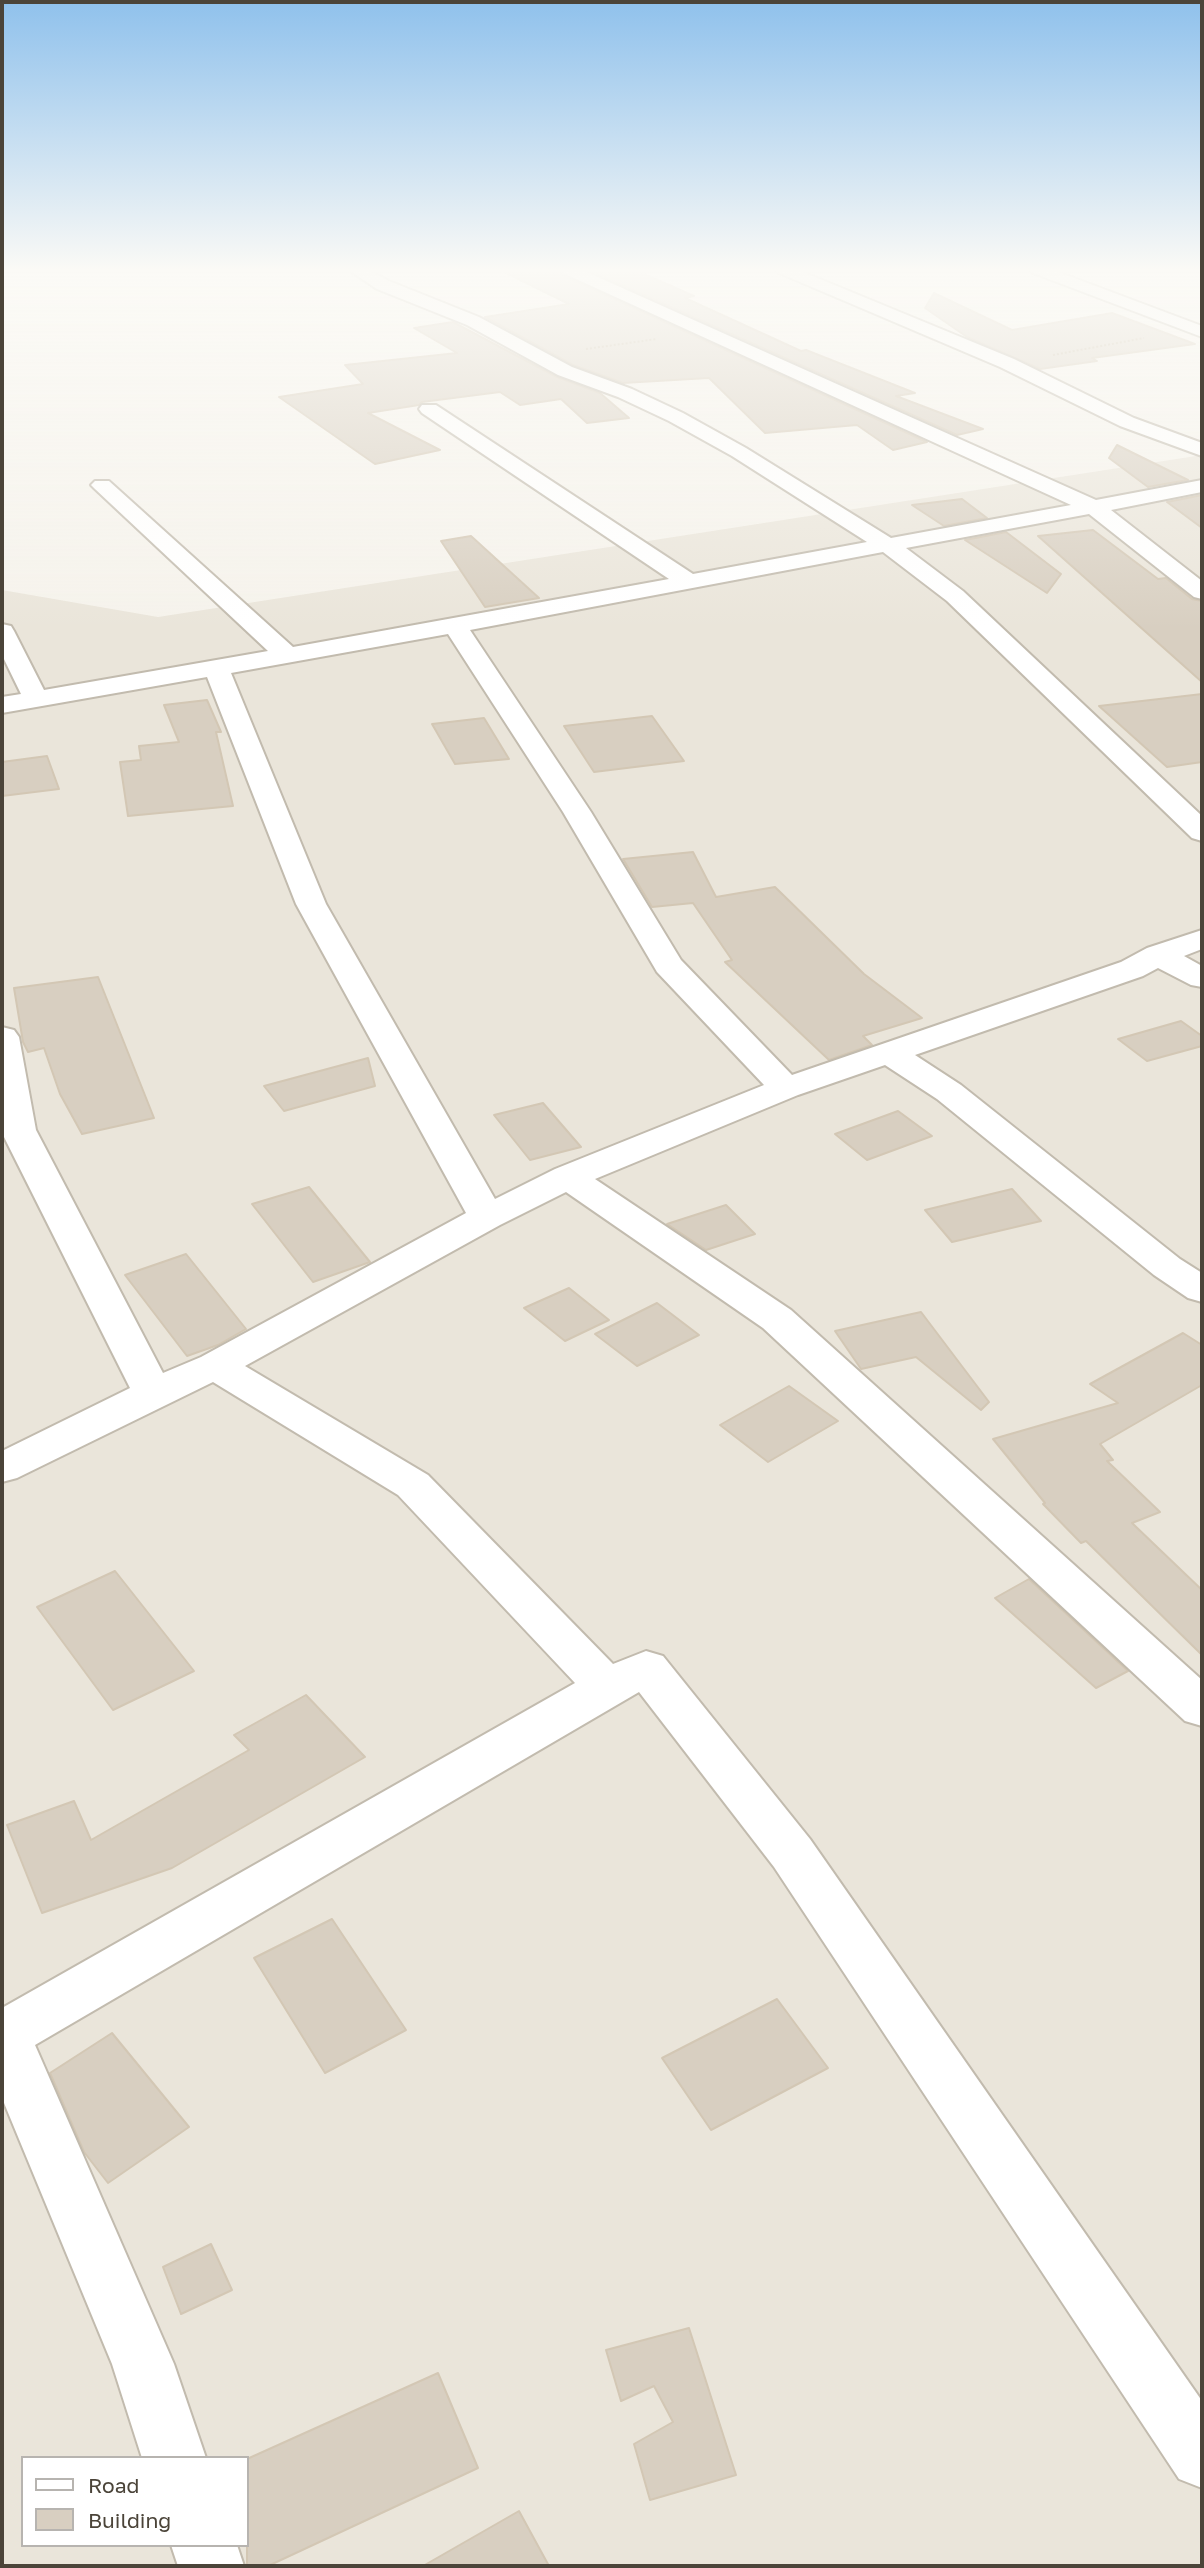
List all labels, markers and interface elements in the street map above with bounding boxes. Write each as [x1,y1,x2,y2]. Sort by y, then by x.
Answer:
legend [21,2456,248,2547]
text: Road [88,2472,139,2498]
text: Building [88,2507,171,2533]

